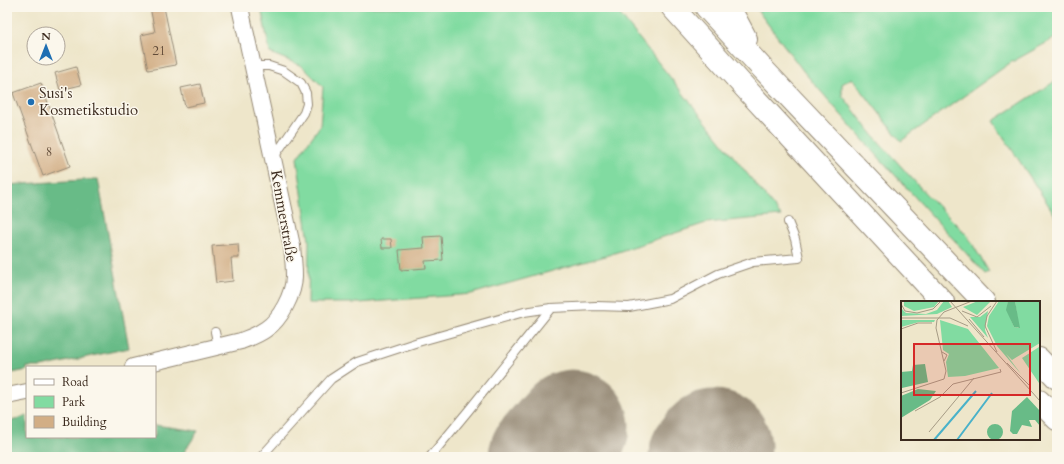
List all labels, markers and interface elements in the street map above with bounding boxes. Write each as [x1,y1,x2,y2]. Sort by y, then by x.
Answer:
north arrow [26,26,66,66]
text: N [41,29,51,44]
house number: 21 [152,42,166,60]
place label: Susi's Kosmetikstudio [39,83,138,120]
marker: Susi's Kosmetikstudio [26,97,36,107]
house number: 8 [46,143,52,161]
street label: Kemmerstraße [266,168,302,264]
inset map [901,301,1040,440]
legend [26,366,156,438]
text: Road [62,374,89,390]
text: Park [62,394,86,410]
text: Building [62,414,107,430]

